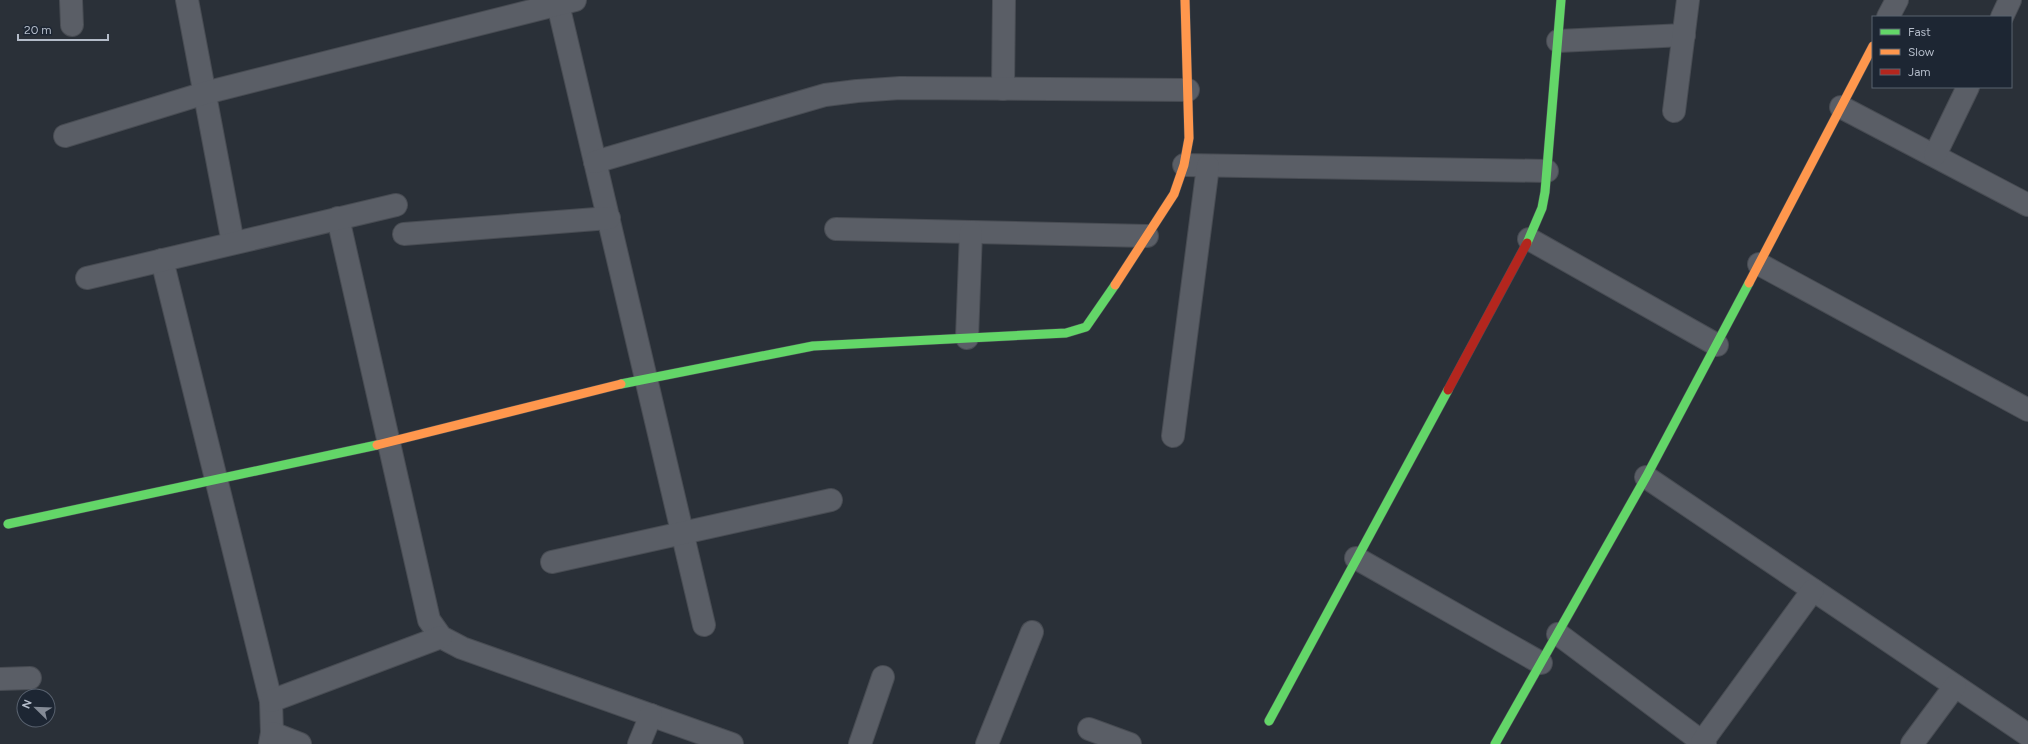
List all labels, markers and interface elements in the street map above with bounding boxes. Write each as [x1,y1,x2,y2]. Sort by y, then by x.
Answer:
scale bar [18,16,108,42]
legend [1872,16,2012,88]
text: 20 m [24,23,52,37]
text: Fast [1908,25,1931,39]
text: Slow [1908,45,1935,59]
text: Jam [1908,65,1931,79]
north arrow [16,688,56,728]
text: N [20,698,35,711]

